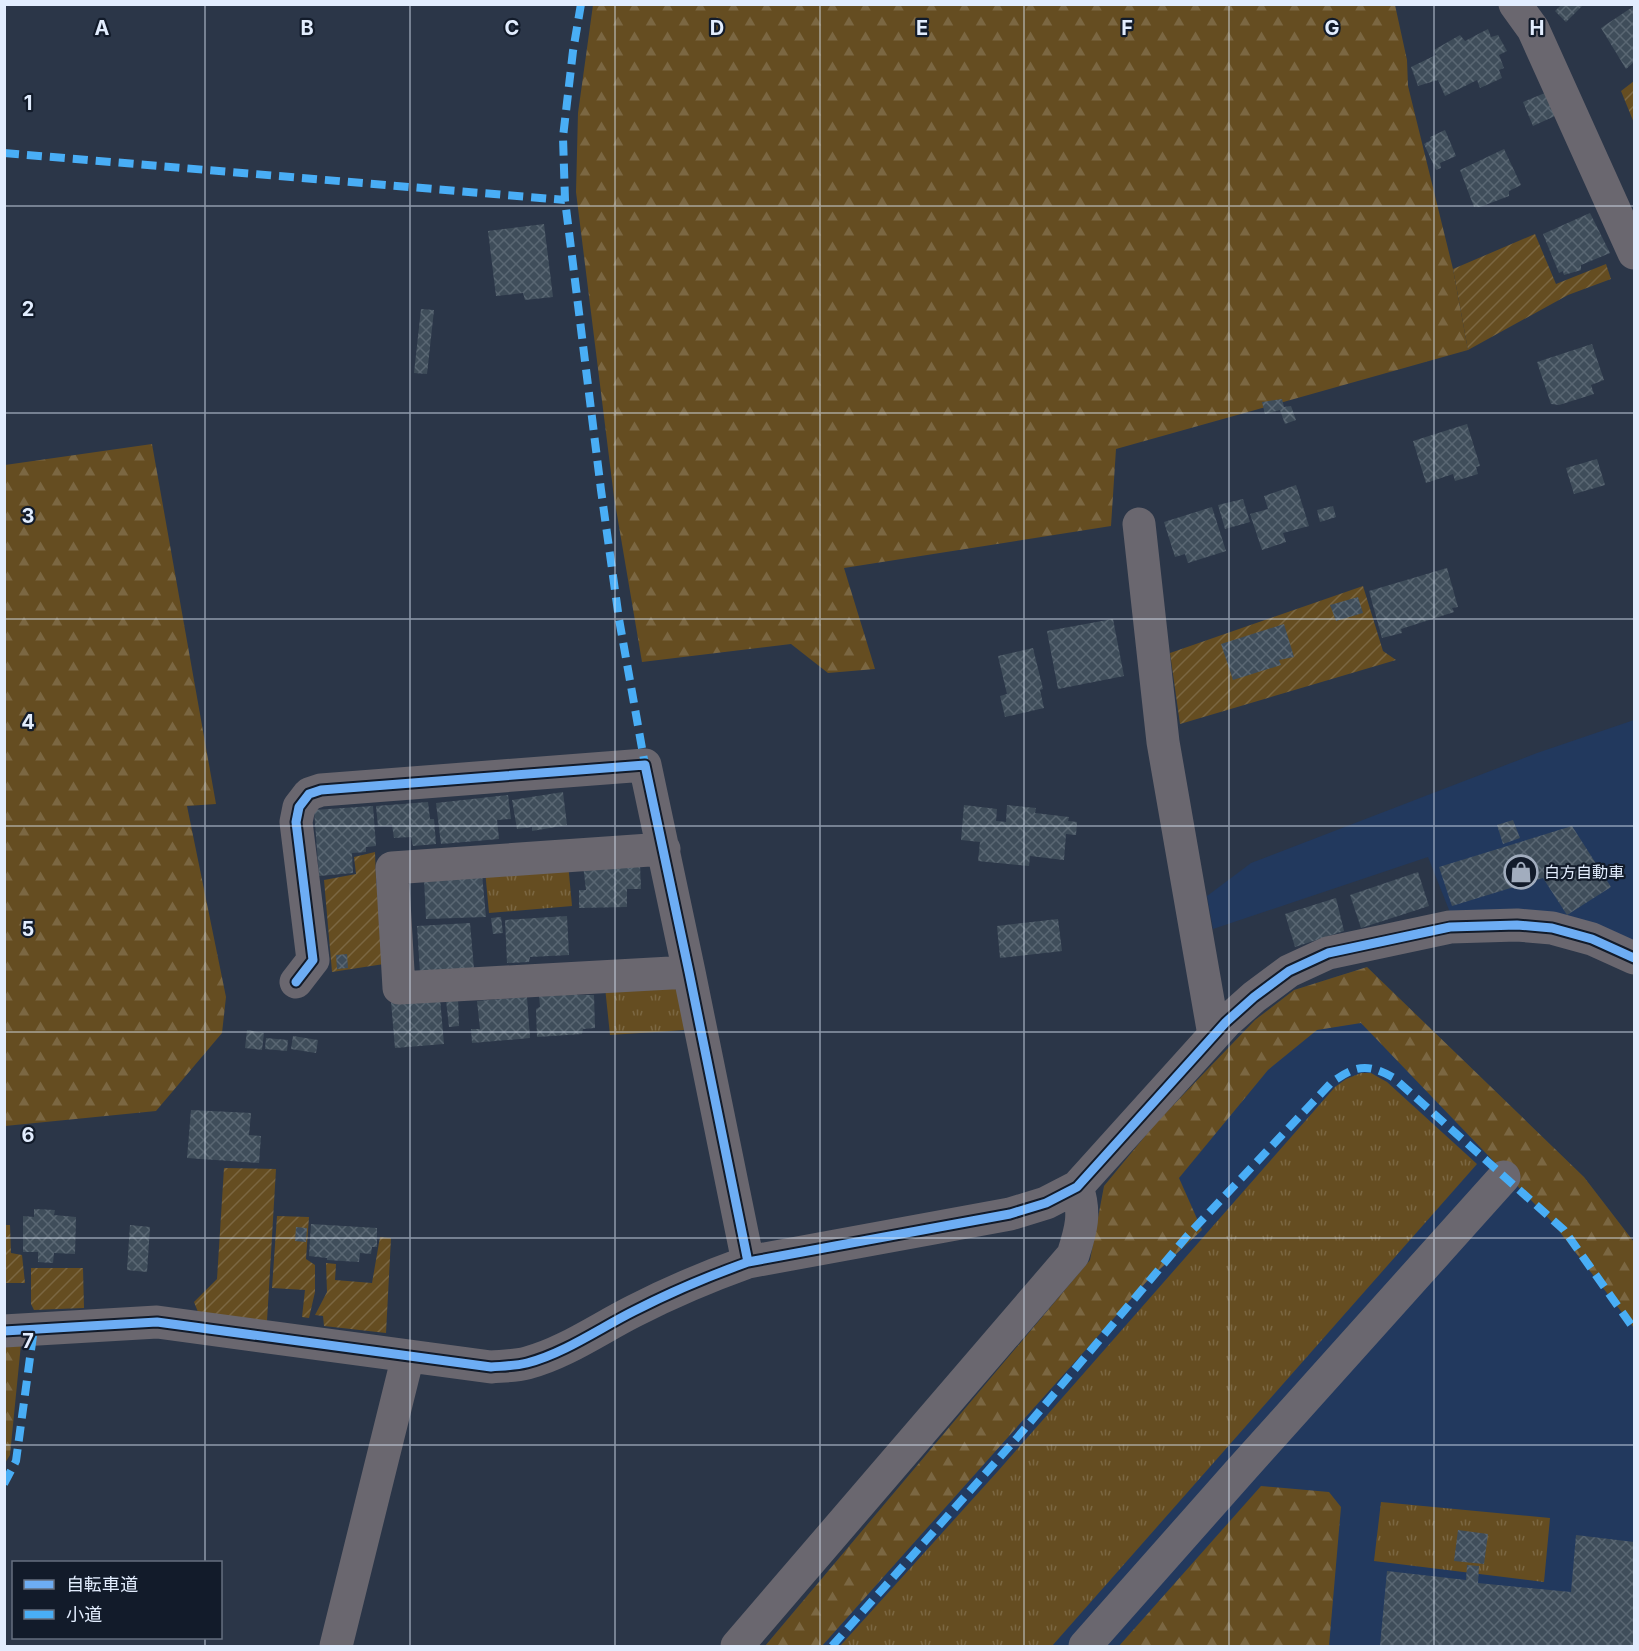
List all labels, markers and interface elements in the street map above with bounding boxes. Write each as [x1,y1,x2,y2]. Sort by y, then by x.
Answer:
text: A [95,16,110,40]
text: B [300,16,314,40]
text: C [505,16,519,40]
text: D [710,16,724,40]
text: E [916,16,928,40]
text: F [1121,16,1133,40]
text: G [1324,16,1340,40]
text: H [1530,16,1544,40]
text: 1 [24,91,32,115]
text: 2 [22,297,34,321]
text: 3 [22,504,34,528]
text: 4 [21,710,35,734]
shop icon: 白方自動車 [1503,854,1539,890]
place label: 白方自動車 [1544,862,1624,882]
text: 5 [22,917,34,941]
text: 6 [22,1123,35,1147]
text: 7 [22,1329,34,1353]
legend [12,1561,222,1639]
text: 自転車道 [66,1574,138,1595]
text: 小道 [66,1604,102,1625]

